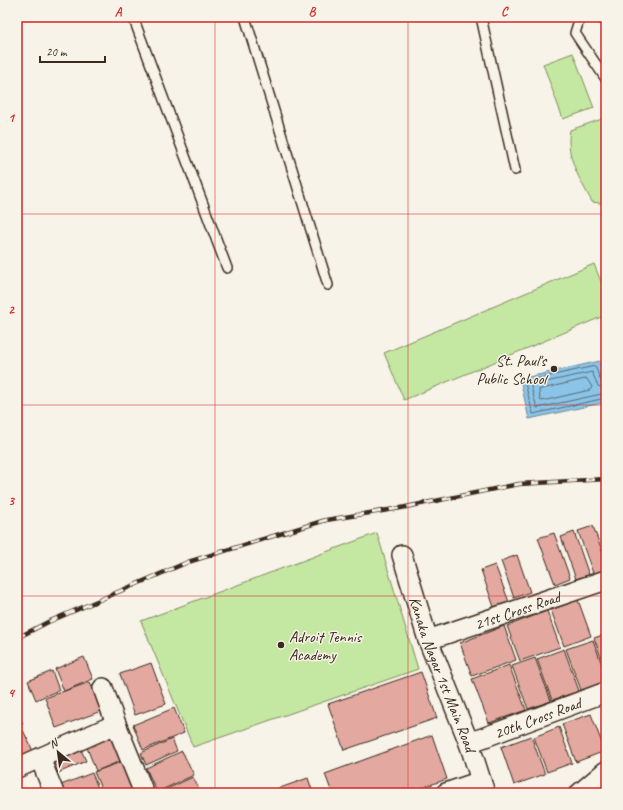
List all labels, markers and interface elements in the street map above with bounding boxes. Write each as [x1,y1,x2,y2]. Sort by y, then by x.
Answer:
text: A [115,4,123,20]
text: B [309,4,317,20]
text: C [501,4,509,20]
scale bar [40,38,105,64]
text: 20 m [46,44,68,60]
text: 1 [8,110,16,126]
text: 2 [8,302,15,318]
place label: St. Paul's Public School [476,351,549,389]
marker: St. Paul's Public School [549,364,559,374]
text: 3 [8,493,15,509]
street label: 21st Cross Road [472,586,565,635]
street label: Kanaka Nagar 1st Main Road [404,594,481,757]
place label: Adroit Tennis Academy [289,627,363,665]
marker: Adroit Tennis Academy [276,640,286,650]
text: 4 [8,685,16,701]
street label: 20th Cross Road [492,692,586,744]
north arrow [38,732,78,772]
text: N [47,734,61,751]

